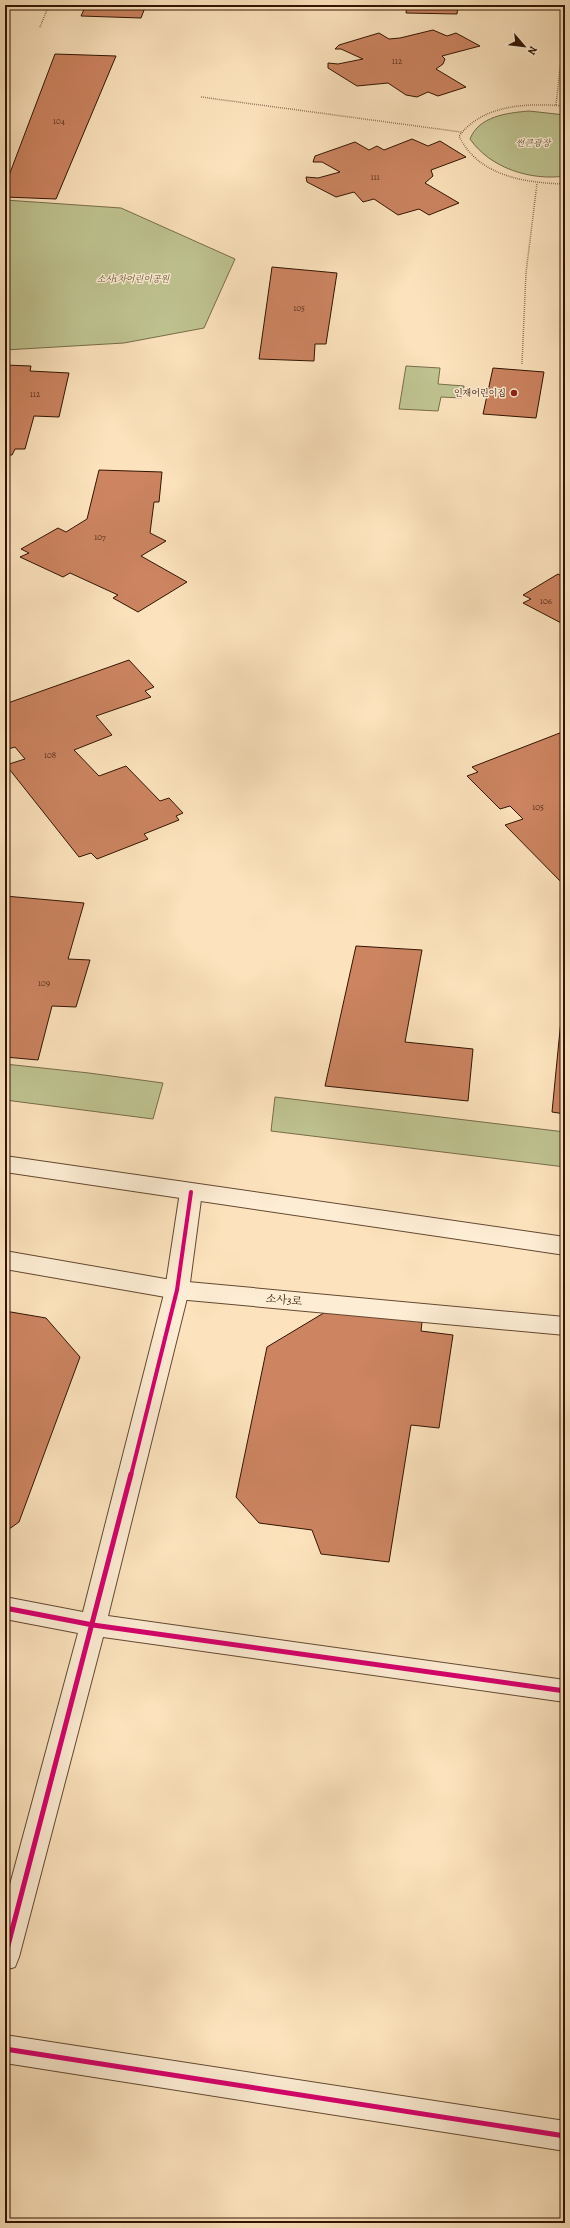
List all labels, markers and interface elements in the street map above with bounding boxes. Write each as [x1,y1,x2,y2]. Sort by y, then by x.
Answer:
north arrow [504,26,544,66]
text: N [524,43,541,58]
house number: 112 [392,55,403,67]
house number: 104 [53,115,65,127]
park label: 썬큰광장 [516,137,552,149]
house number: 111 [370,171,380,183]
park label: 소사1차어린이공원 [97,273,171,285]
house number: 105 [293,302,305,314]
place label: 인재어린이집 [454,387,506,399]
house number: 112 [30,388,41,400]
marker: 인재어린이집 [509,388,519,398]
house number: 107 [94,531,106,543]
house number: 106 [540,595,552,607]
house number: 108 [44,749,56,761]
house number: 105 [532,801,544,813]
house number: 109 [38,977,50,989]
street label: 소사3로 [265,1291,303,1309]

